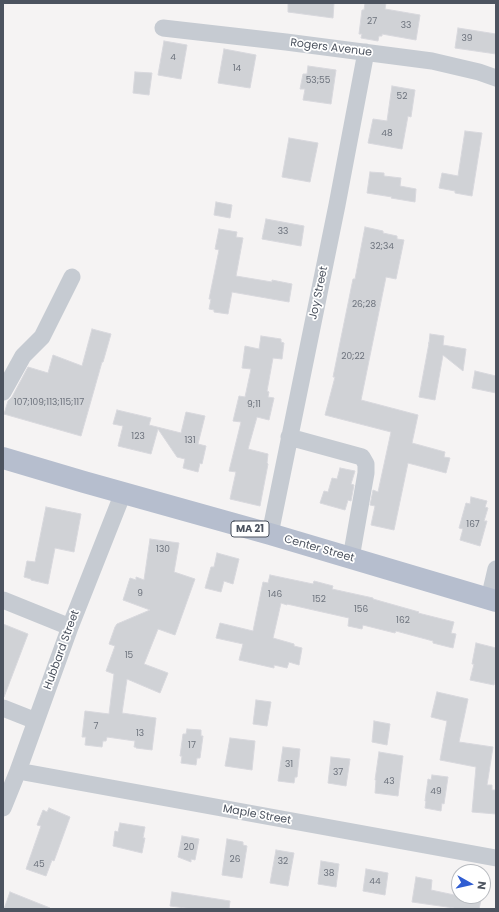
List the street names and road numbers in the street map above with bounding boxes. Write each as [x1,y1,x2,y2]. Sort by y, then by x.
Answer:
street label: Rogers Avenue [289,36,373,60]
street label: Joy Street [307,265,331,321]
road number: MA 21 [231,521,269,537]
street label: Center Street [282,533,356,565]
street label: Hubbard Street [41,608,83,692]
street label: Maple Street [222,803,292,827]

